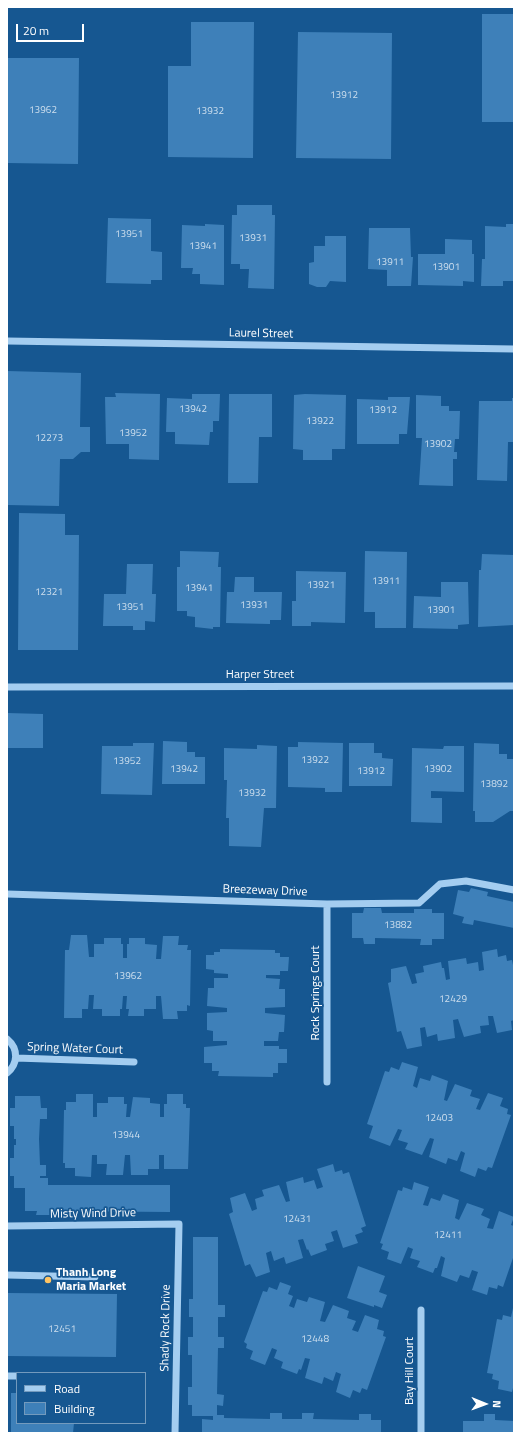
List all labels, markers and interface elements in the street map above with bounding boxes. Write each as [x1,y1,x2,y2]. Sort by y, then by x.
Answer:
scale bar [18,16,86,42]
text: 20 m [23,21,49,40]
house number: 13912 [330,90,358,102]
house number: 13962 [29,105,57,117]
house number: 13932 [196,106,224,118]
house number: 13951 [115,229,143,241]
house number: 13931 [239,233,267,245]
house number: 13941 [189,241,217,253]
house number: 13911 [376,257,404,269]
house number: 13901 [432,262,460,274]
street label: Laurel Street [229,326,293,342]
house number: 13942 [179,404,207,416]
house number: 13912 [369,405,397,417]
house number: 13922 [306,416,334,428]
house number: 13952 [119,428,147,440]
house number: 12273 [35,433,63,445]
house number: 13902 [424,439,452,451]
house number: 13911 [372,576,400,588]
house number: 13921 [307,580,335,592]
house number: 13941 [185,583,213,595]
house number: 12321 [35,587,63,599]
house number: 13931 [240,600,268,612]
house number: 13951 [116,602,144,614]
house number: 13901 [427,605,455,617]
street label: Harper Street [226,668,294,682]
house number: 13922 [301,755,329,767]
house number: 13952 [113,756,141,768]
house number: 13942 [170,764,198,776]
house number: 13902 [424,764,452,776]
house number: 13912 [357,766,385,778]
house number: 13892 [480,779,508,791]
house number: 13932 [238,788,266,800]
street label: Breezeway Drive [222,882,308,900]
house number: 13882 [384,920,412,932]
street label: Rock Springs Court [309,945,323,1041]
house number: 13962 [114,971,142,983]
house number: 12429 [439,994,467,1006]
street label: Spring Water Court [27,1040,123,1058]
house number: 12403 [425,1113,453,1125]
house number: 13944 [112,1130,140,1142]
street label: Misty Wind Drive [50,1206,136,1222]
house number: 12431 [283,1214,311,1226]
house number: 12411 [434,1230,462,1242]
place label: Thanh Long Maria Market [56,1266,126,1294]
marker: Thanh Long Maria Market [43,1275,53,1285]
street label: Shady Rock Drive [158,1284,174,1372]
house number: 12451 [48,1324,76,1336]
house number: 12448 [301,1334,329,1346]
street label: Bay Hill Court [403,1337,417,1405]
legend [16,1372,146,1424]
text: Road [54,1379,80,1398]
north arrow [465,1384,505,1424]
text: Building [54,1399,95,1418]
text: N [489,1400,505,1408]

